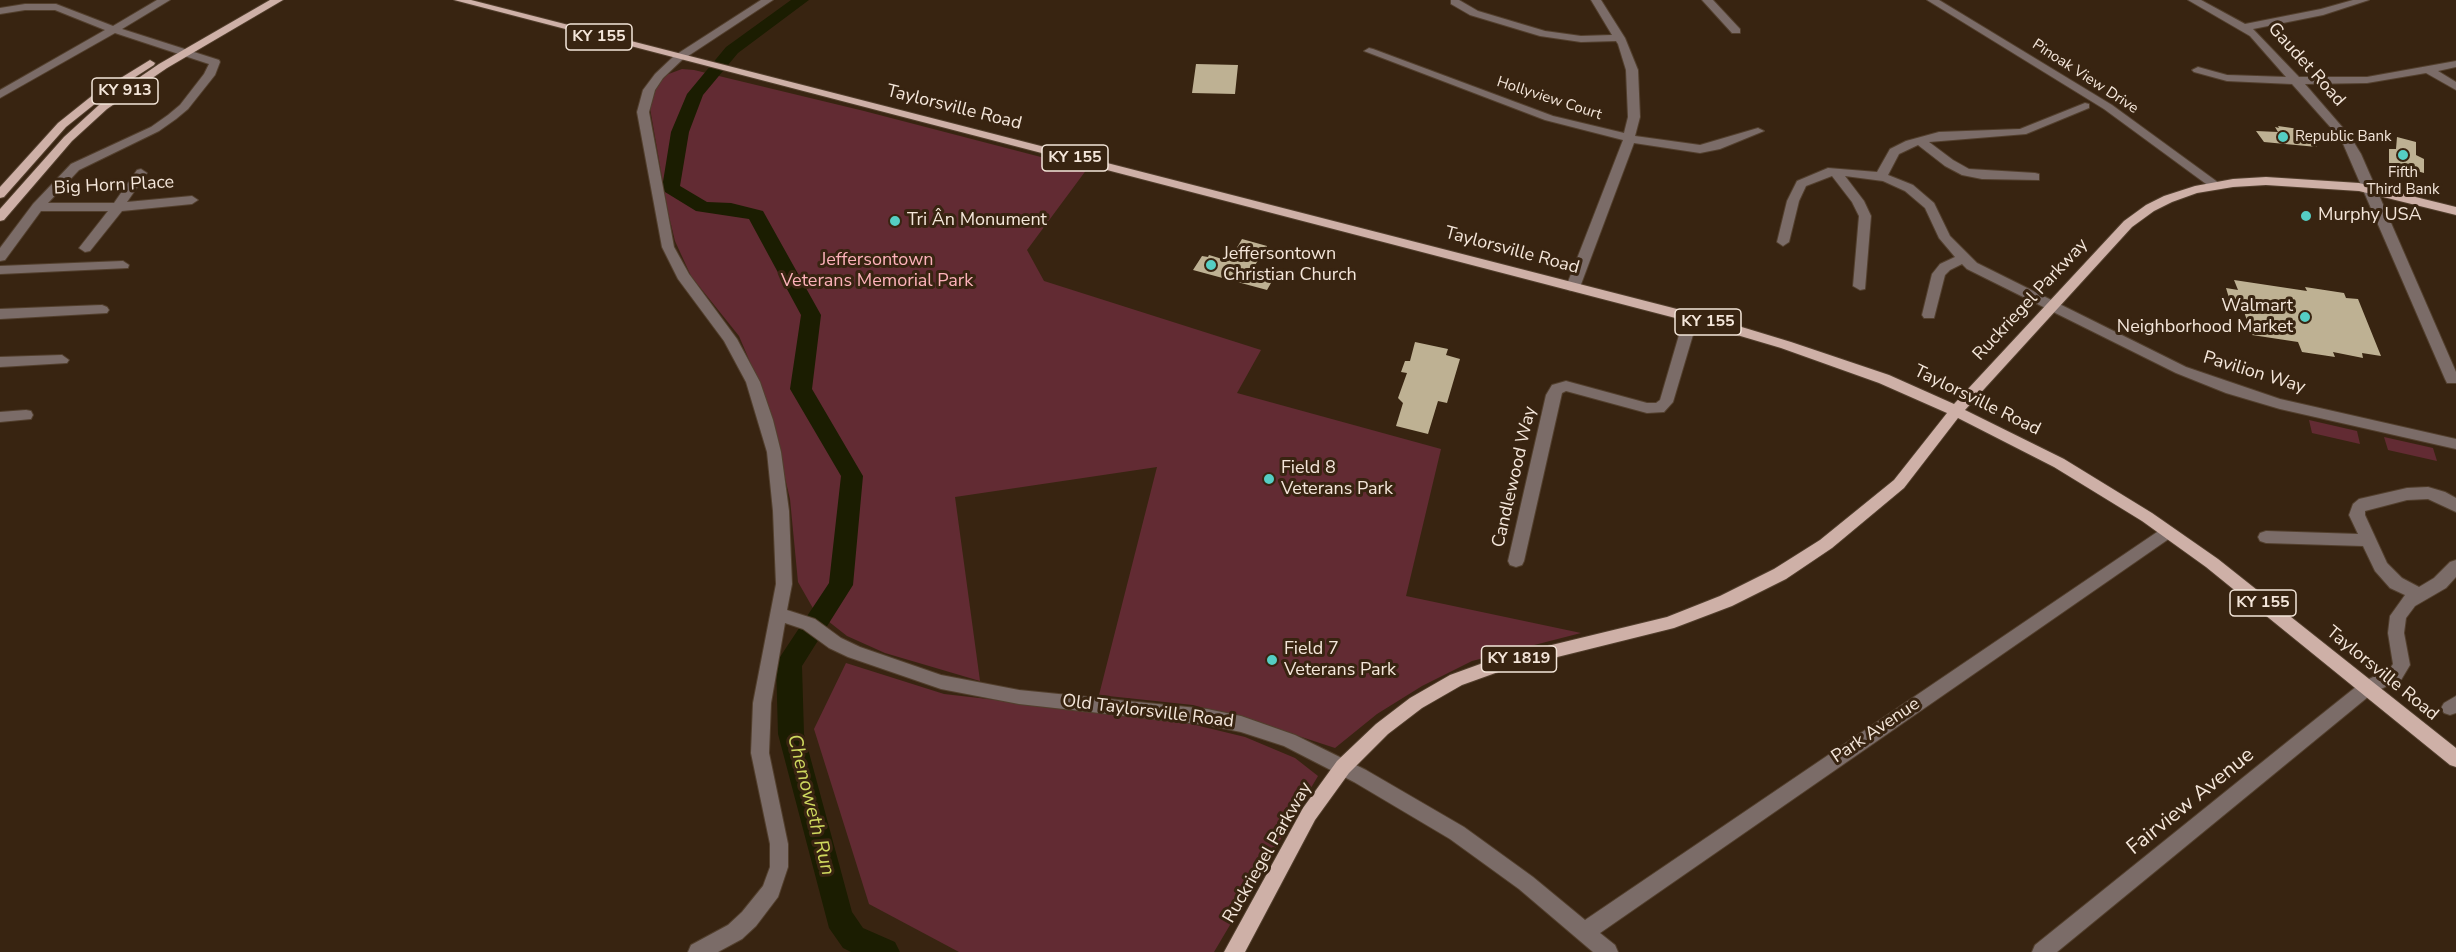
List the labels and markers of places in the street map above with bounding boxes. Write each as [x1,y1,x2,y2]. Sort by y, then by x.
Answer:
place label: Republic Bank [2295,128,2392,146]
marker: Republic Bank [2276,130,2290,144]
marker: Fifth Third Bank [2396,148,2410,162]
place label: Fifth Third Bank [2366,164,2440,199]
place label: Murphy USA [2318,205,2422,227]
marker: Murphy USA [2299,209,2313,223]
place label: Tri Ân Monument [907,210,1047,232]
marker: Tri Ân Monument [888,214,902,228]
place label: Jeffersontown Christian Church [1223,244,1357,286]
marker: Jeffersontown Christian Church [1204,258,1218,272]
place label: Walmart Neighborhood Market [2117,296,2293,338]
marker: Walmart Neighborhood Market [2298,310,2312,324]
place label: Field 8 Veterans Park [1281,458,1393,500]
marker: Field 8 Veterans Park [1262,472,1276,486]
place label: Field 7 Veterans Park [1284,639,1396,682]
marker: Field 7 Veterans Park [1265,653,1279,667]

